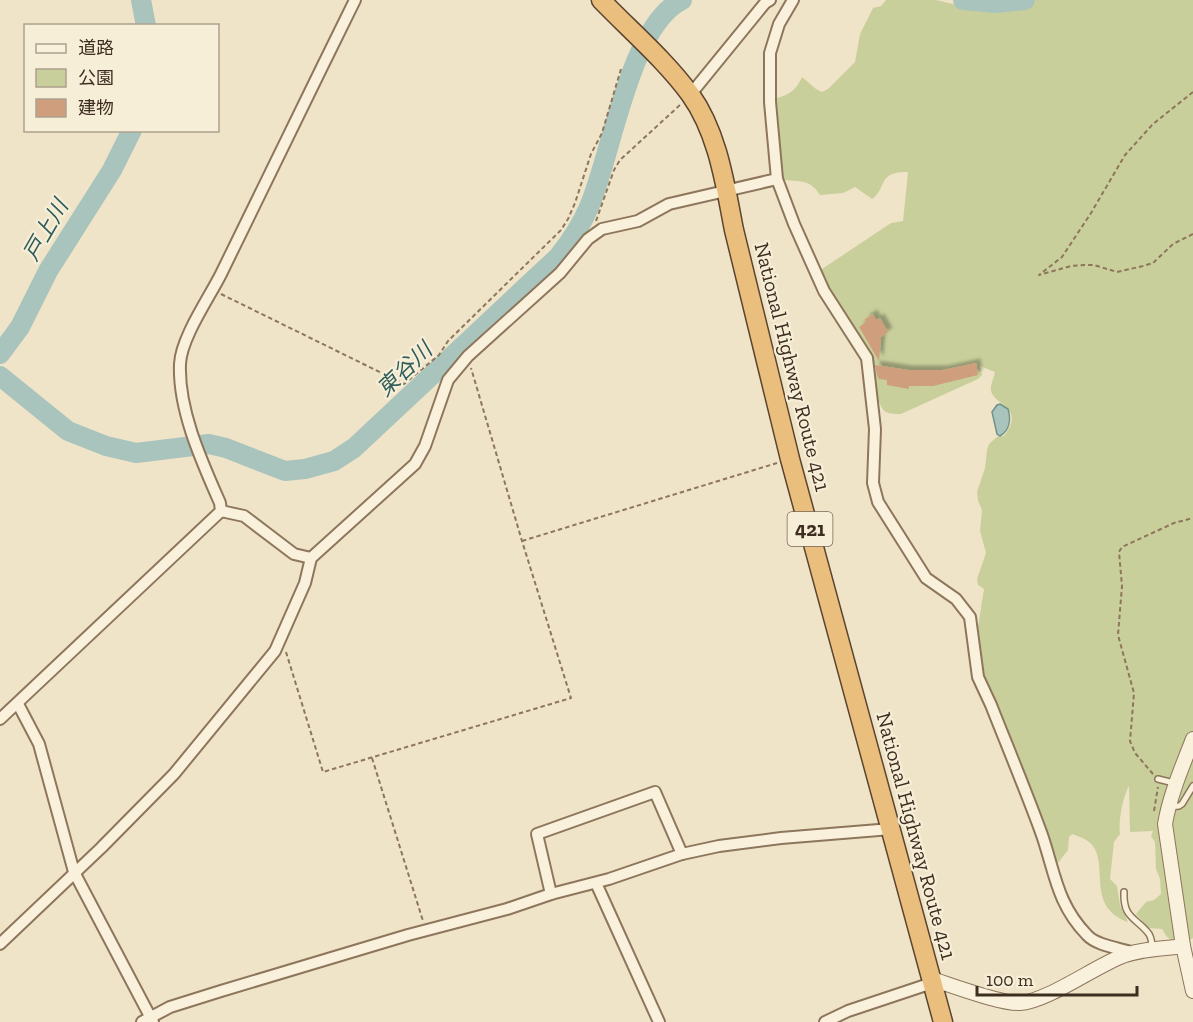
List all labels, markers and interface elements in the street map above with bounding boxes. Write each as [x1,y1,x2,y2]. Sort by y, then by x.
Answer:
legend [24,24,219,132]
text: 道路 [78,37,114,59]
text: 公園 [78,67,114,89]
text: 建物 [78,97,114,119]
water label: 戸上川 [17,193,75,266]
street label: National Highway Route 421 [749,240,836,494]
water label: 東谷川 [371,335,439,402]
road number: 421 [788,512,832,546]
street label: National Highway Route 421 [871,709,962,962]
scale bar [977,959,1138,997]
text: 100 m [986,969,1034,991]

